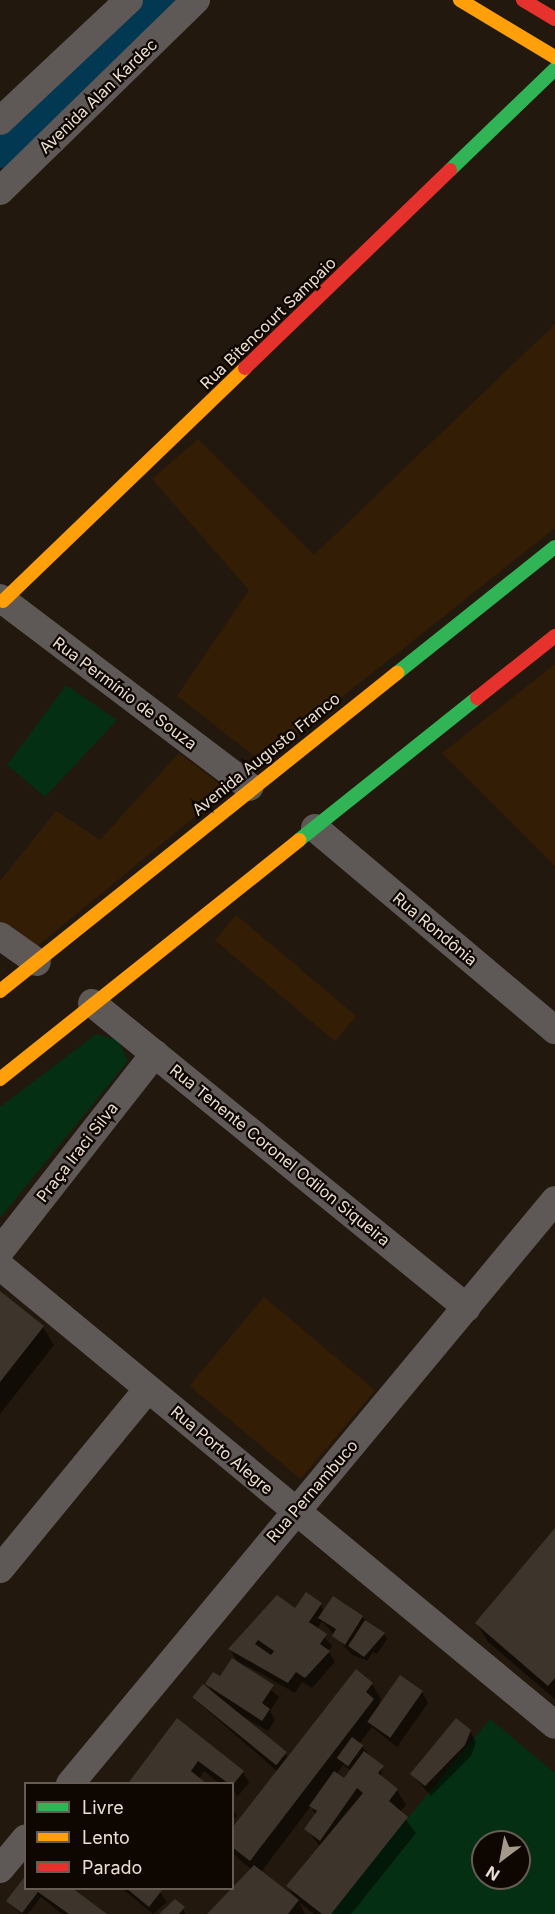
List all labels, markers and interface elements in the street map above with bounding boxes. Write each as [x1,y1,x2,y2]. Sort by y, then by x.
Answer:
street label: Avenida Alan Kardec [35,35,161,157]
street label: Rua Bitencourt Sampaio [196,253,340,393]
street label: Rua Permínio de Souza [49,633,201,753]
street label: Avenida Augusto Franco [188,689,344,819]
street label: Rua Rondônia [389,888,481,970]
street label: Rua Tenente Coronel Odilon Siqueira [166,1060,394,1250]
street label: Praça Iraci Silva [32,1098,122,1206]
street label: Rua Porto Alegre [167,1402,277,1498]
street label: Rua Pernambuco [262,1436,362,1546]
legend [24,1782,234,1890]
text: Livre [82,1797,124,1818]
text: Lento [82,1827,130,1848]
north arrow [471,1830,531,1890]
text: Parado [82,1857,142,1878]
text: N [482,1862,503,1885]

